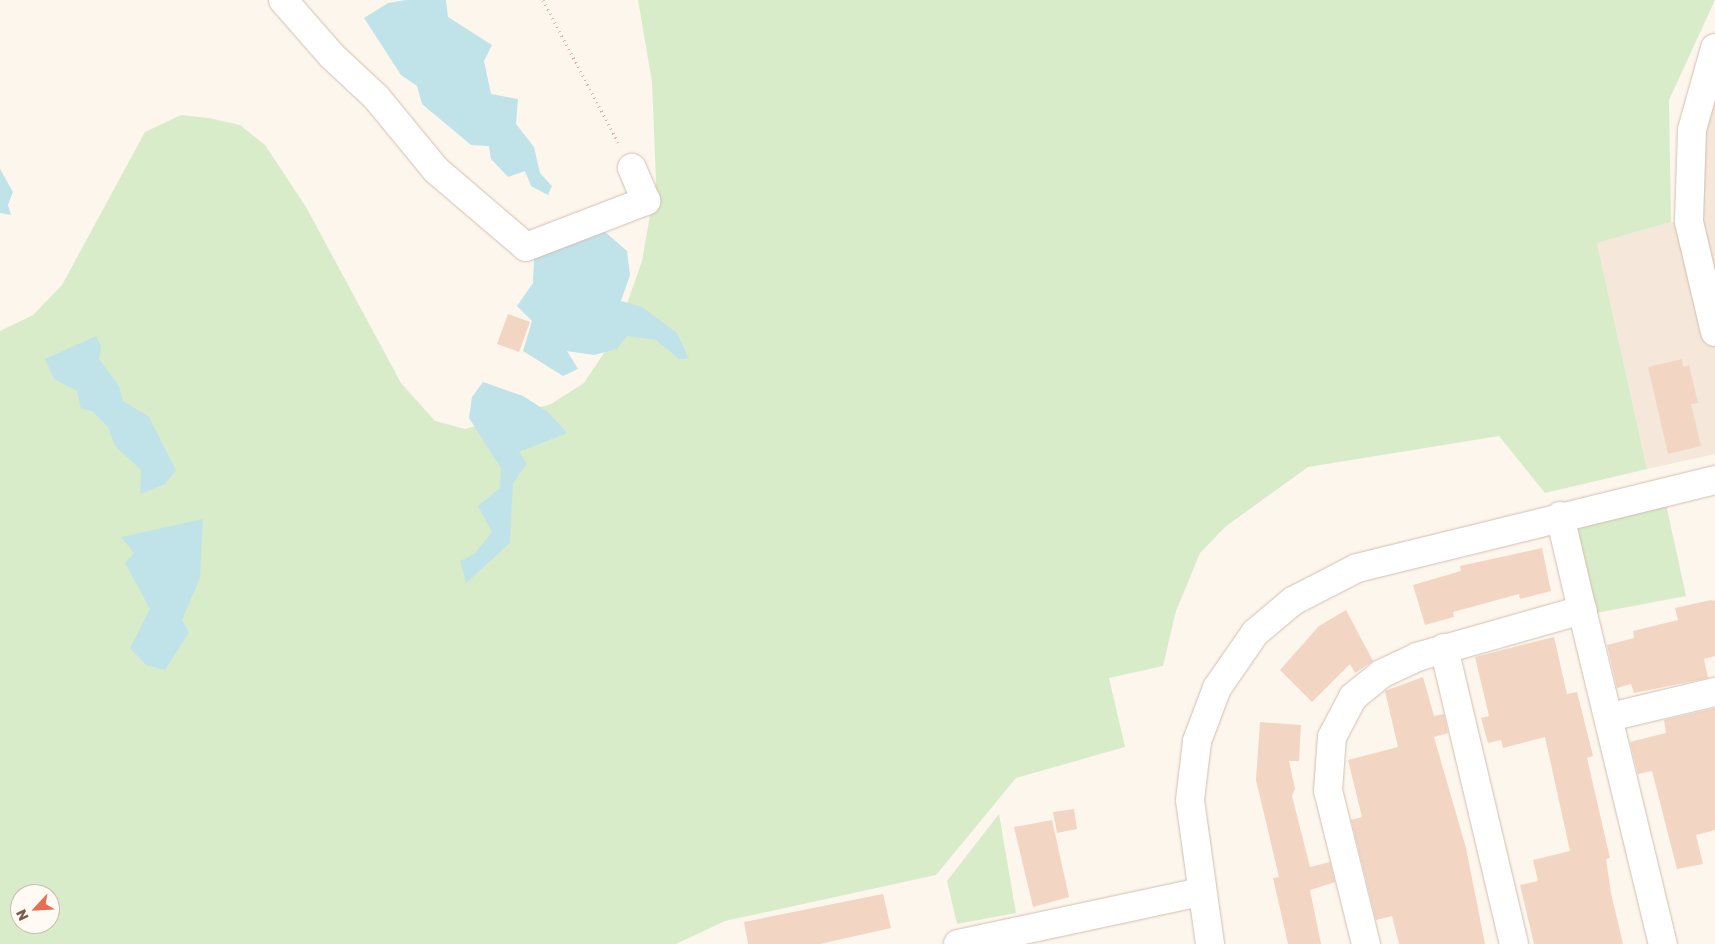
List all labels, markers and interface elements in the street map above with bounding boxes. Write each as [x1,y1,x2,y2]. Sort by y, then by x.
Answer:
north arrow [10,884,60,934]
text: N [12,907,32,924]

